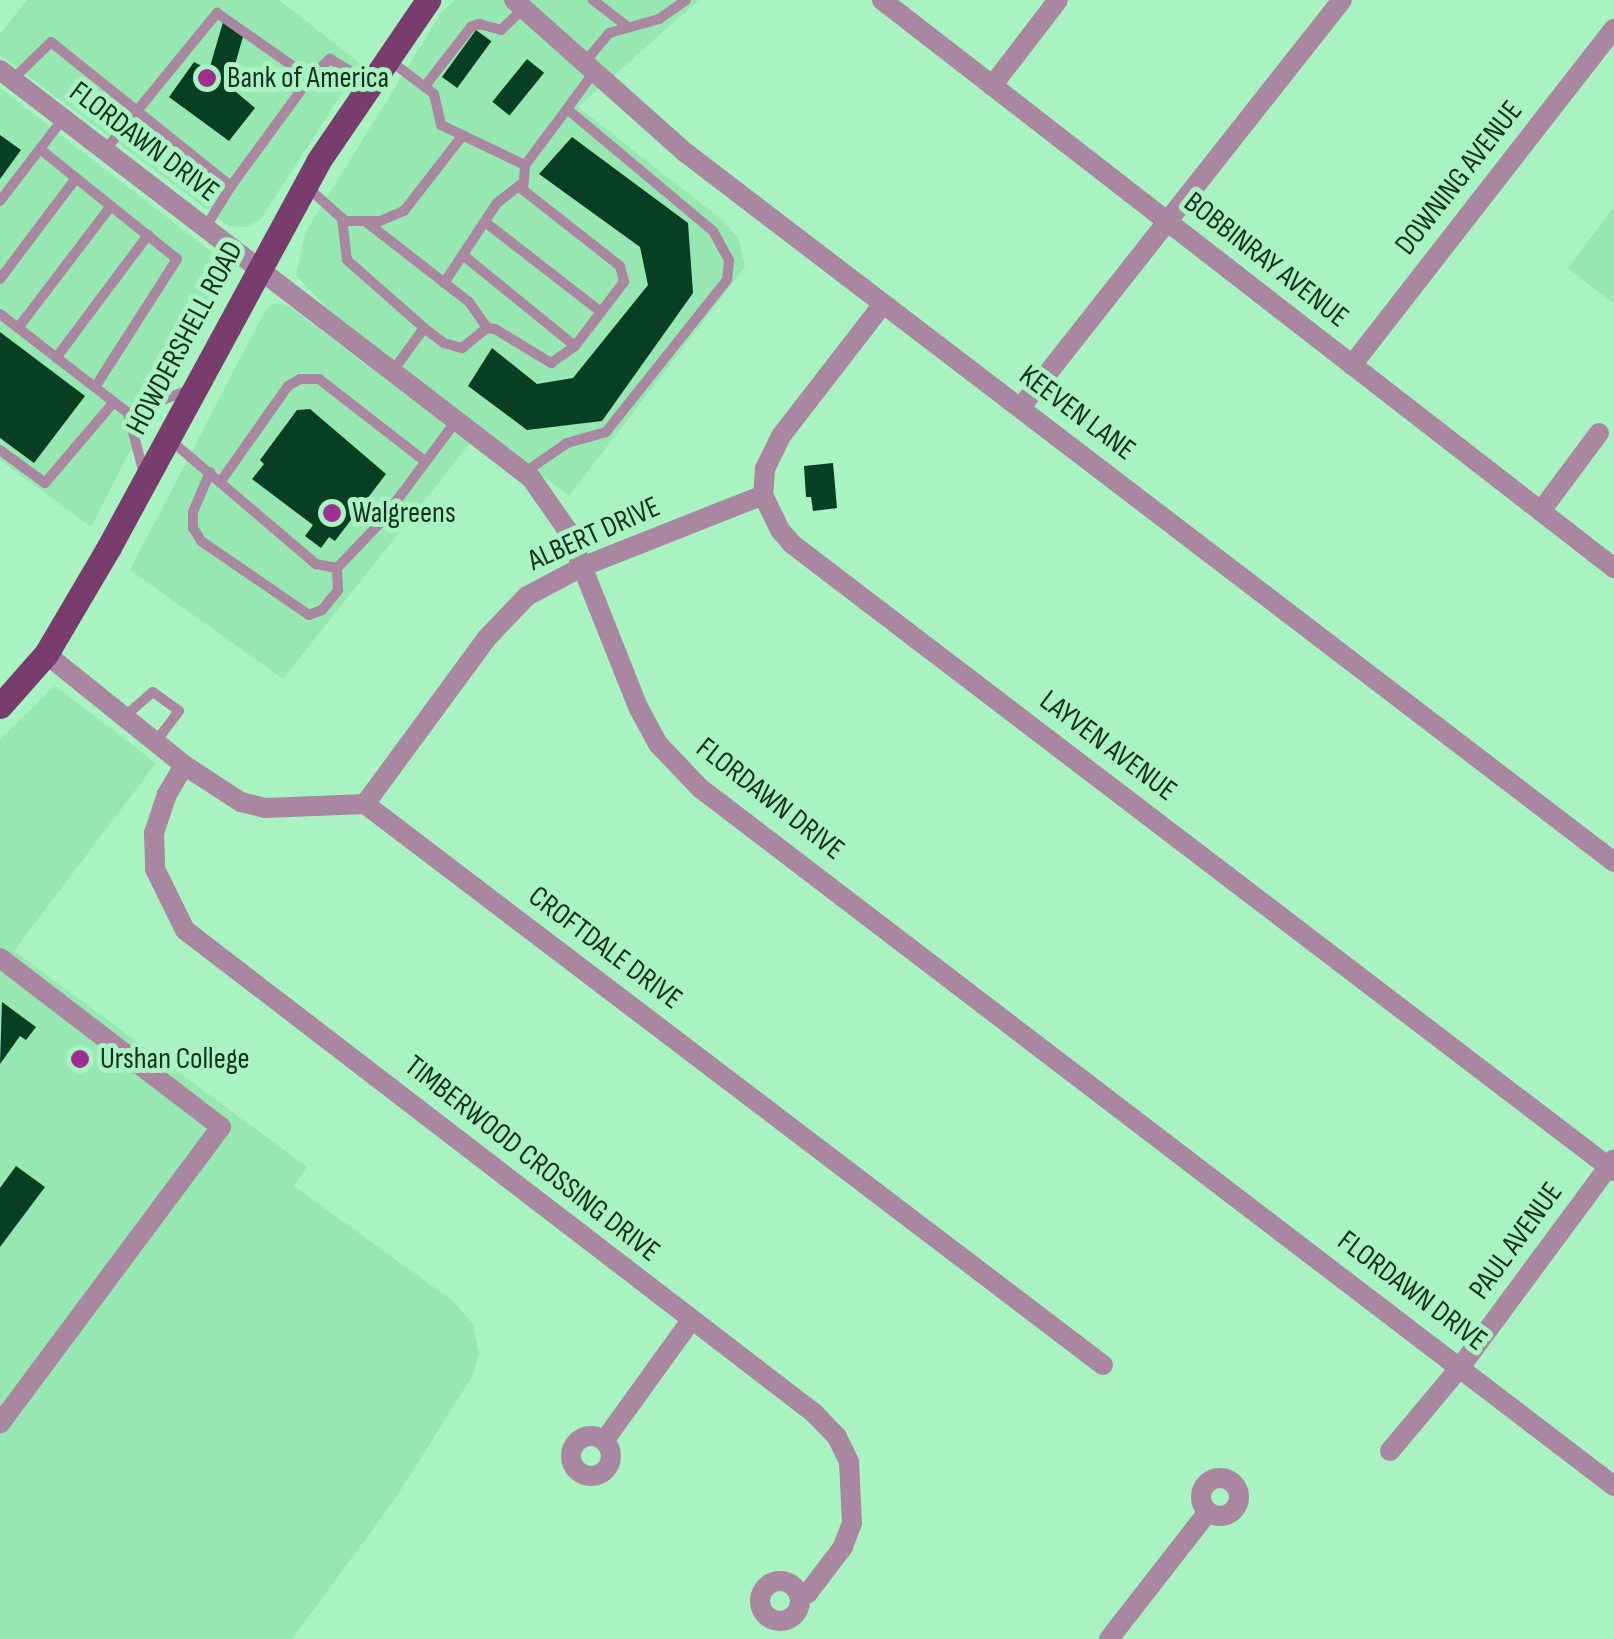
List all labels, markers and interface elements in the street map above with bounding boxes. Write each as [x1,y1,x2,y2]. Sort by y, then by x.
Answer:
place label: Bank of America [227,60,389,96]
marker: Bank of America [196,67,218,89]
street label: FLORDAWN DRIVE [62,74,226,210]
street label: DOWNING AVENUE [1388,94,1530,262]
street label: BOBBINRAY AVENUE [1177,185,1355,335]
street label: HOWDERSHELL ROAD [119,235,251,441]
street label: KEEVEN LANE [1012,358,1142,468]
street label: ALBERT DRIVE [522,489,666,579]
place label: Walgreens [352,495,456,531]
marker: Walgreens [321,502,343,524]
street label: LAYVEN AVENUE [1033,683,1183,809]
street label: FLORDAWN DRIVE [689,730,851,868]
street label: CROFTDALE DRIVE [521,879,689,1017]
place label: Urshan College [100,1041,250,1077]
marker: Urshan College [69,1048,91,1070]
street label: TIMBERWOOD CROSSING DRIVE [397,1048,667,1270]
street label: PAUL AVENUE [1462,1176,1570,1306]
street label: FLORDAWN DRIVE [1330,1223,1494,1359]

